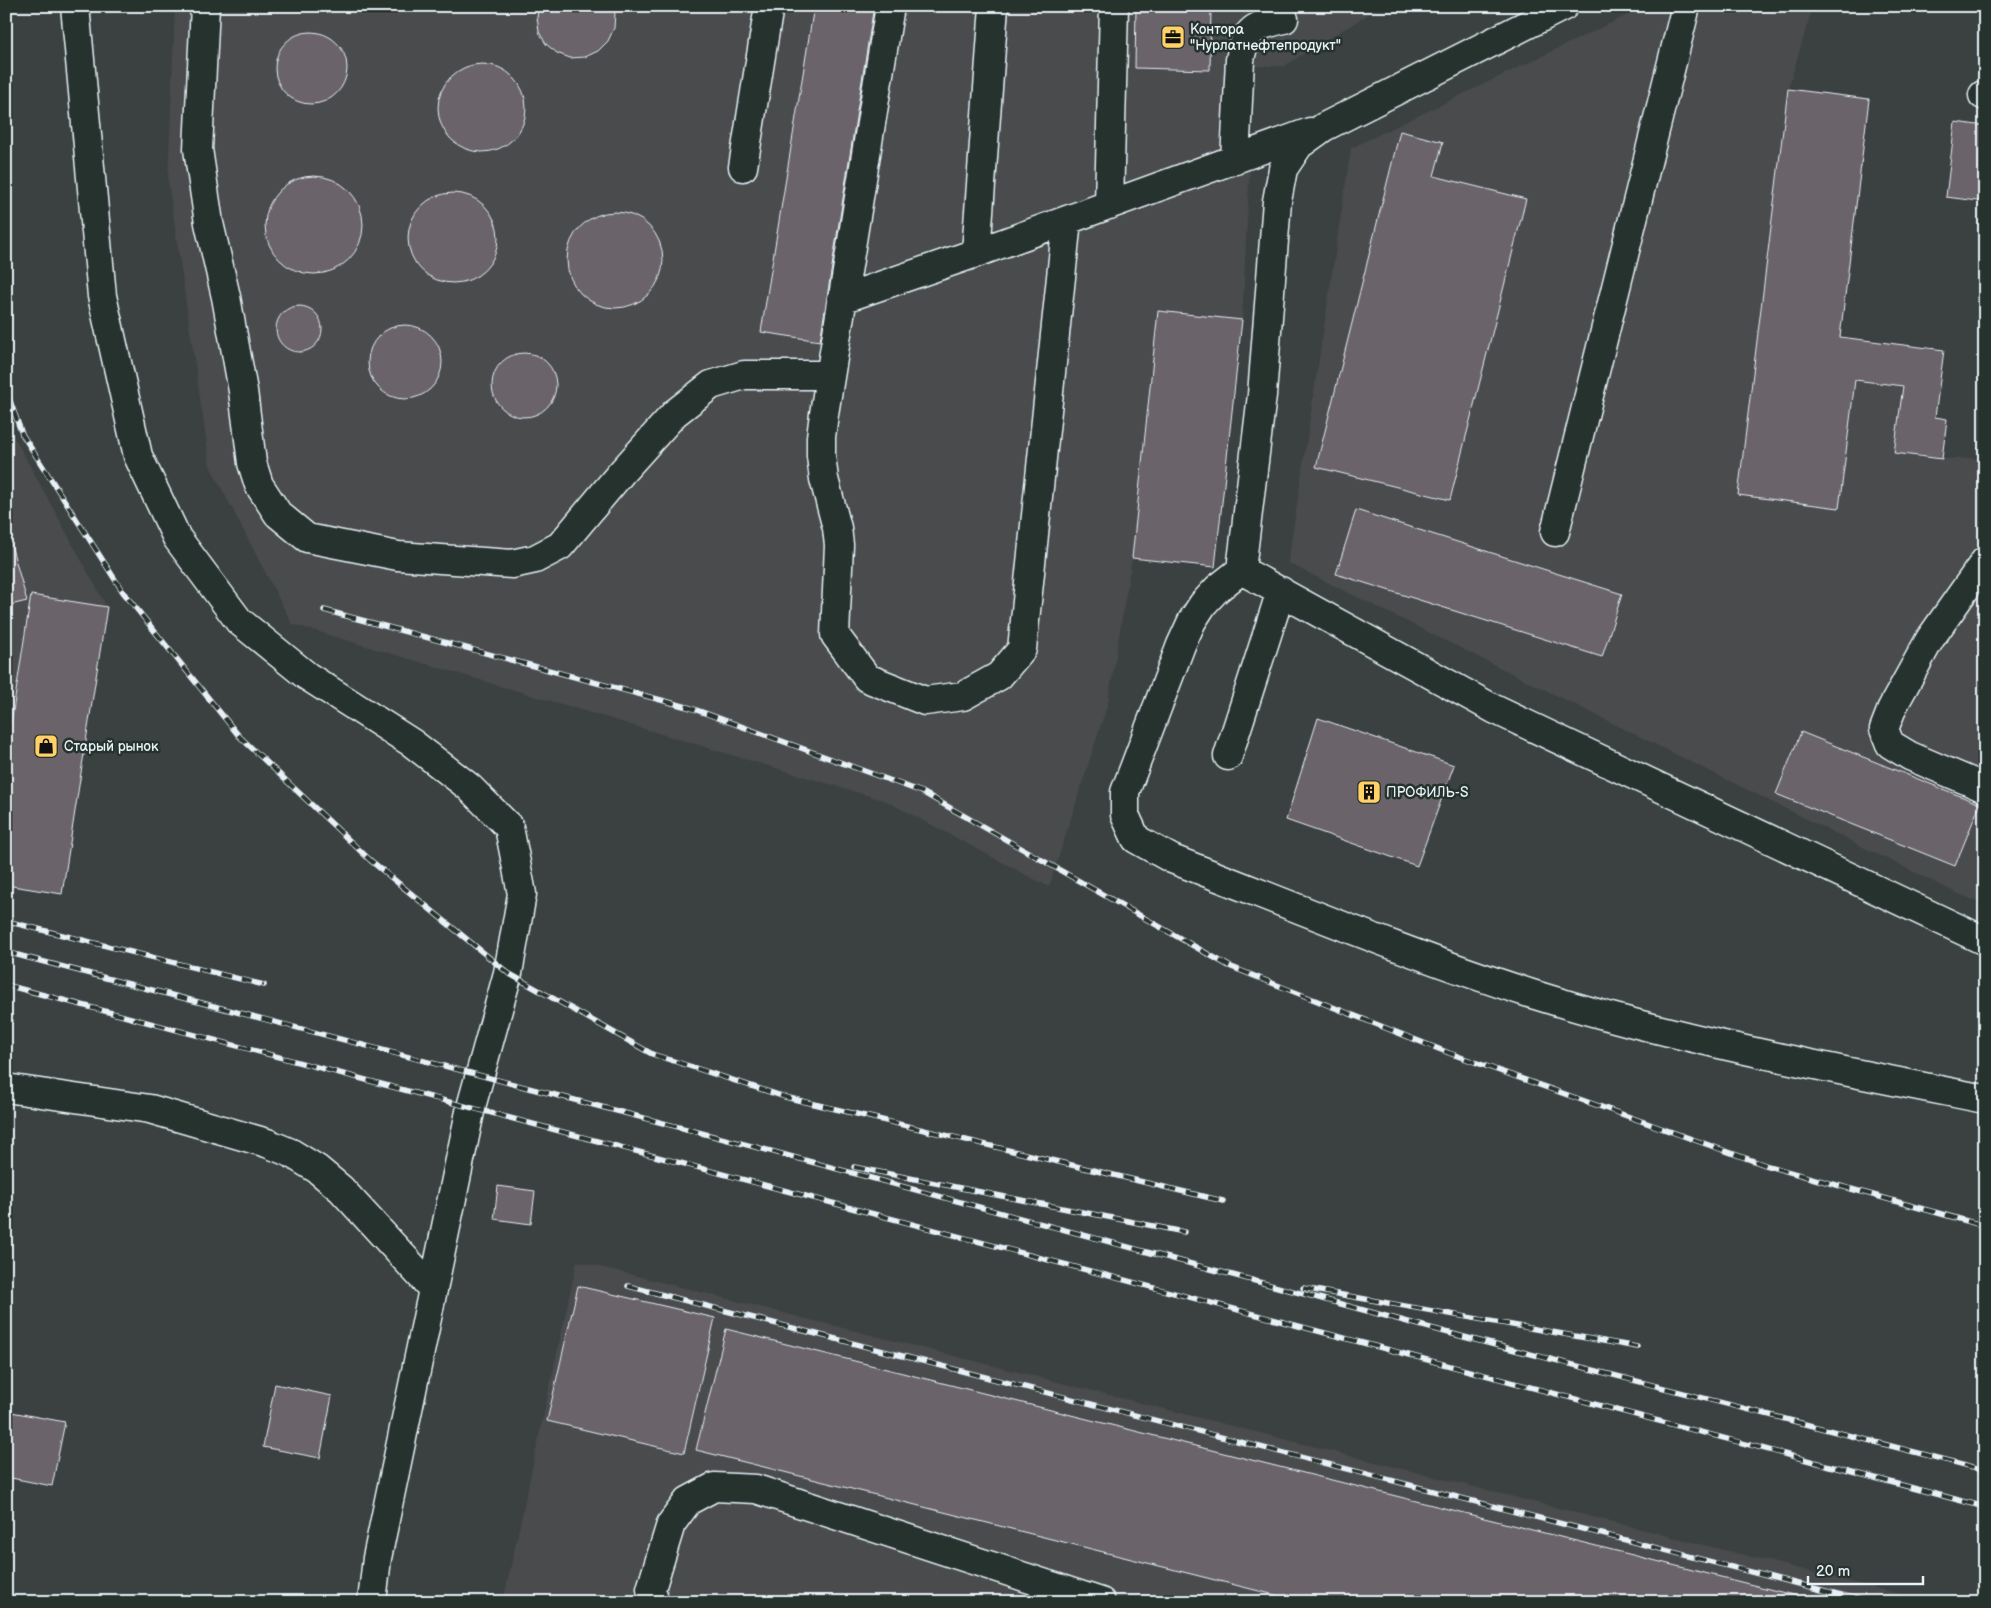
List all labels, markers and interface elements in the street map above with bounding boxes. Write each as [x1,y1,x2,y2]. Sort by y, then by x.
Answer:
place label: Контора "Нурлатнефтепродукт" [1190,21,1341,54]
office icon: Контора "Нурлатнефтепродукт" [1160,24,1186,50]
shop icon: Старый рынок [33,733,59,759]
place label: Старый рынок [64,738,159,755]
building icon: ПРОФИЛЬ-S [1356,779,1382,805]
place label: ПРОФИЛЬ-S [1386,784,1468,801]
scale bar [1808,1553,1924,1585]
text: 20 m [1816,1562,1850,1581]

